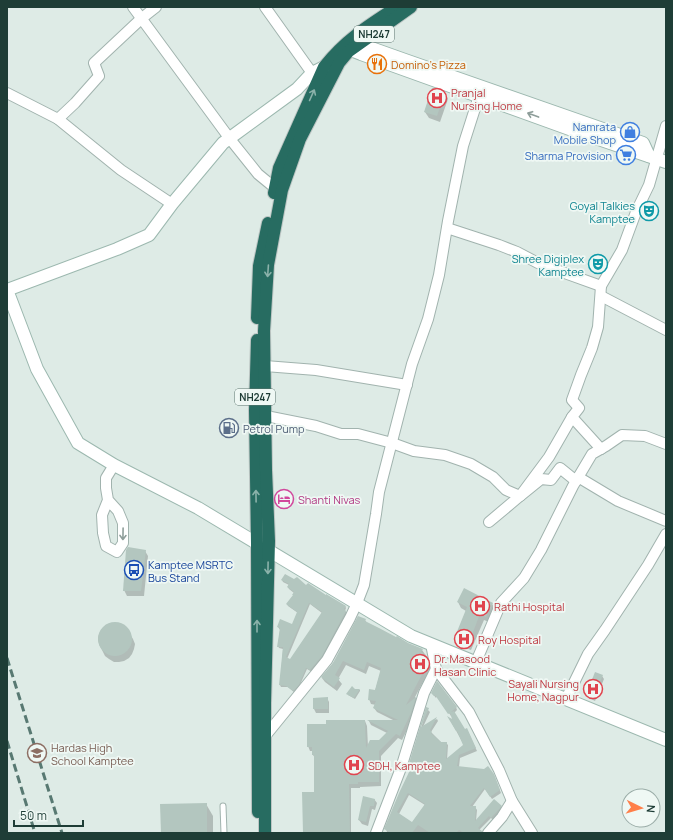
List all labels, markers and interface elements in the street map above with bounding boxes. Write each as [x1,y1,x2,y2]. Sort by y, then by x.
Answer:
road number: NH247 [354,26,394,42]
restaurant icon: Domino’s Pizza [366,53,388,75]
place label: Domino’s Pizza [391,57,466,72]
place label: Pranjal Nursing Home [451,85,523,113]
hospital icon: Pranjal Nursing Home [426,87,448,109]
one-way arrow [308,89,316,101]
one-way arrow [527,111,539,119]
place label: Namrata Mobile Shop [554,119,616,147]
shop icon: Namrata Mobile Shop [619,121,641,143]
supermarket icon: Sharma Provision [615,144,637,166]
place label: Sharma Provision [525,148,612,163]
place label: Goyal Talkies Kamptee [570,198,636,226]
theatre icon: Goyal Talkies Kamptee [638,200,660,222]
place label: Shree Digiplex Kamptee [512,251,585,279]
theatre icon: Shree Digiplex Kamptee [587,253,609,275]
one-way arrow [264,264,271,277]
road number: NH247 [235,389,275,405]
fuel station icon: Petrol Pump [218,417,240,439]
place label: Petrol Pump [243,421,305,436]
hotel icon: Shanti Nivas [273,488,295,510]
one-way arrow [253,490,260,503]
place label: Shanti Nivas [298,492,361,507]
one-way arrow [119,527,127,540]
place label: Kamptee MSRTC Bus Stand [148,557,233,585]
bus stop icon: Kamptee MSRTC Bus Stand [123,559,145,581]
one-way arrow [264,561,272,574]
hospital icon: Rathi Hospital [469,595,491,617]
place label: Rathi Hospital [494,599,565,614]
one-way arrow [253,620,261,633]
hospital icon: Roy Hospital [453,628,475,650]
place label: Roy Hospital [478,632,541,647]
place label: Dr. Masood Hasan Clinic [434,651,496,679]
hospital icon: Dr. Masood Hasan Clinic [409,653,431,675]
place label: Sayali Nursing Home, Nagpur [507,676,579,704]
hospital icon: Sayali Nursing Home, Nagpur [582,678,604,700]
place label: Hardas High School Kamptee [51,740,134,768]
school or university icon: Hardas High School Kamptee [26,742,48,764]
hospital icon: SDH, Kamptee [343,754,365,776]
place label: SDH, Kamptee [368,758,441,773]
north arrow [621,788,661,828]
scale bar [14,802,83,828]
text: N [644,804,659,814]
text: 50 m [20,807,47,824]

